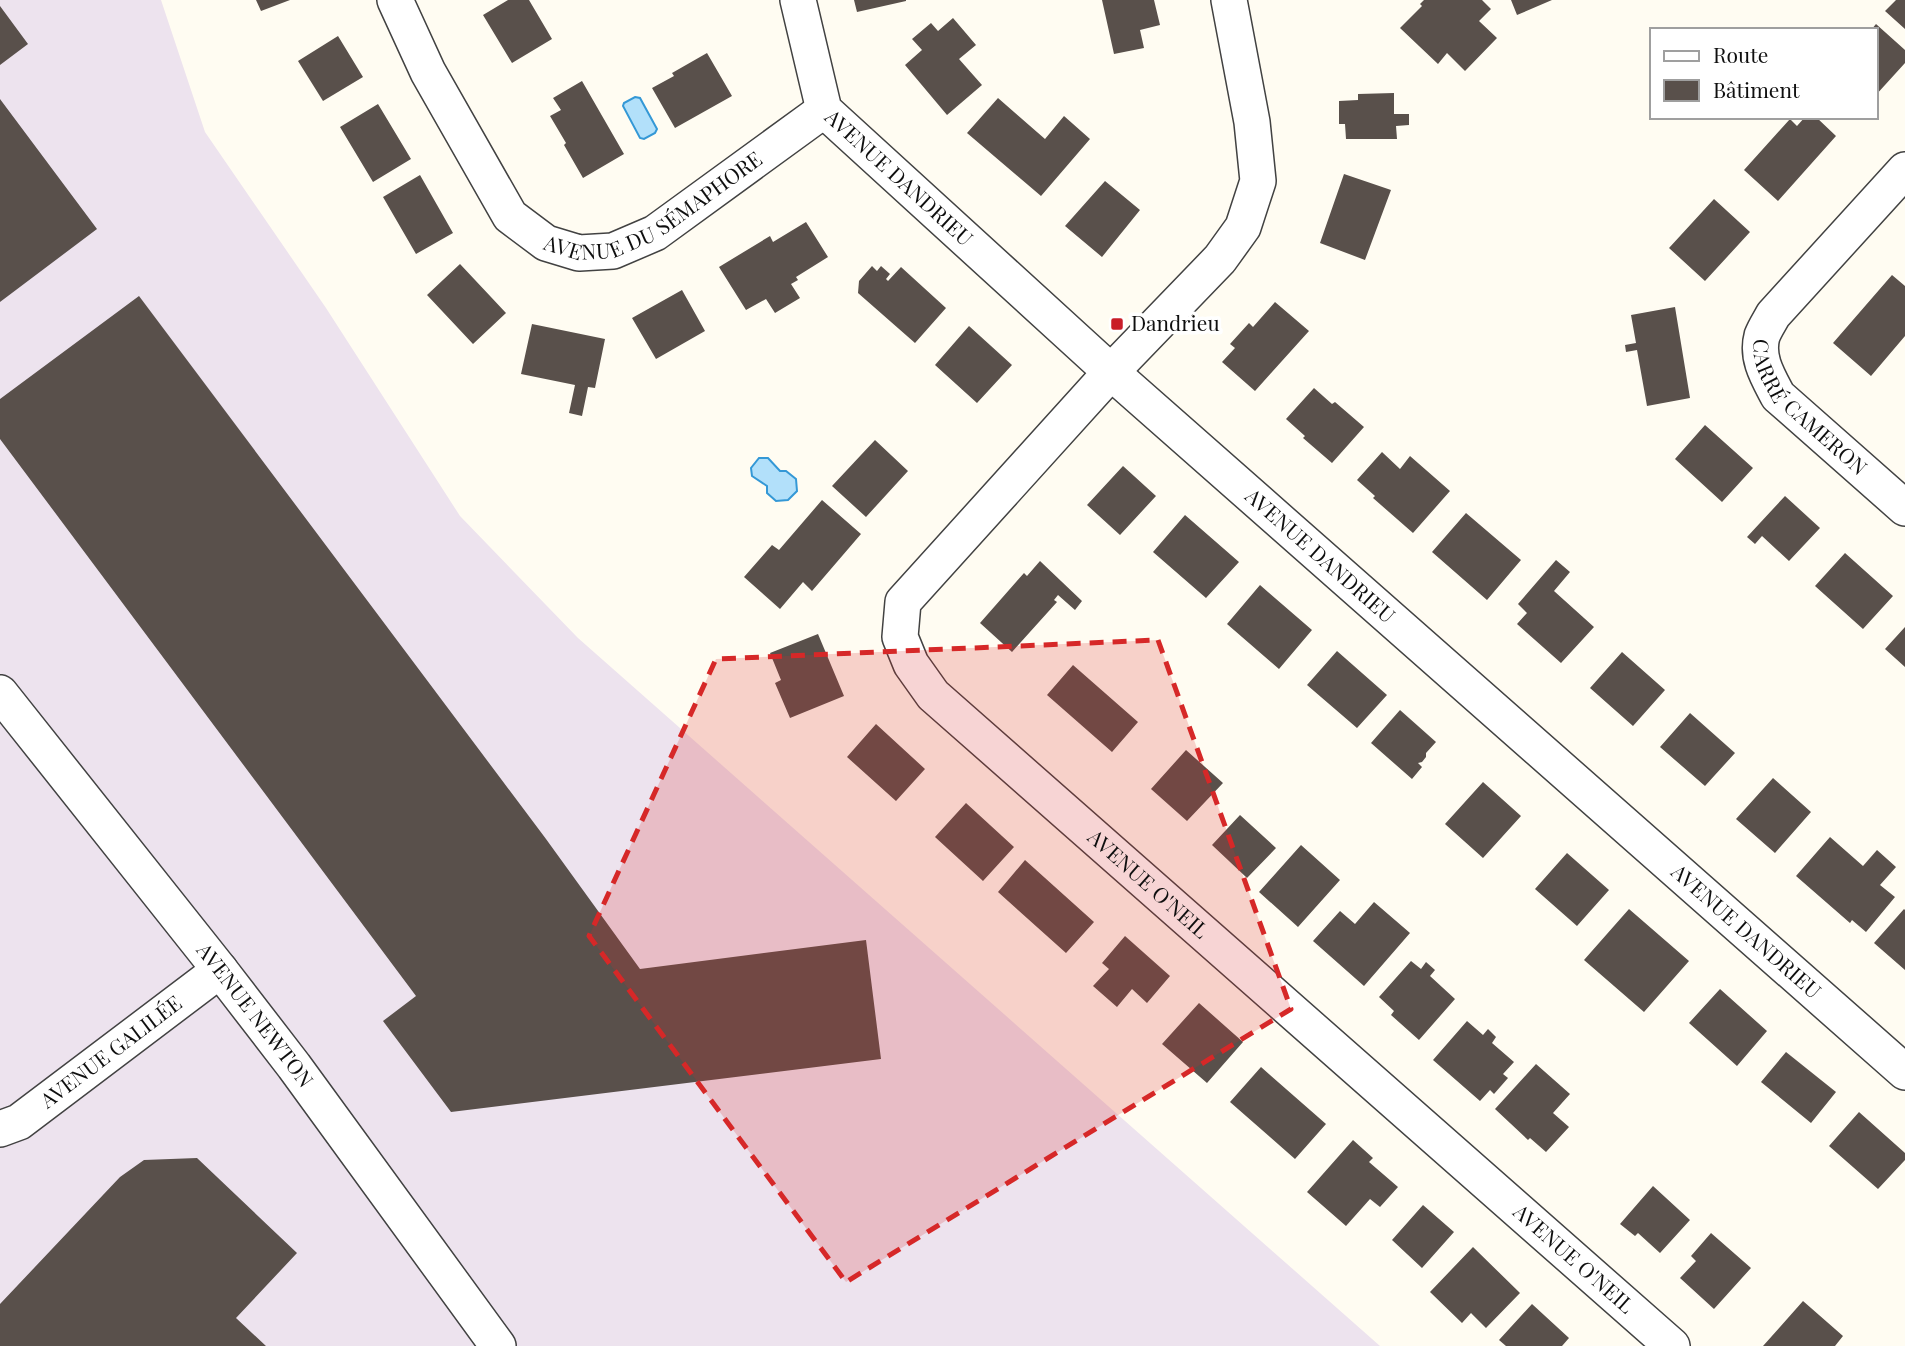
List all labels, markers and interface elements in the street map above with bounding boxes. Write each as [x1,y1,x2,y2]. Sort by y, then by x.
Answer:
legend [1650,28,1877,119]
text: Route [1713,40,1768,68]
text: Bâtiment [1713,75,1800,103]
street label: AVENUE DANDRIEU [819,101,980,251]
street label: AVENUE DU SÉMAPHORE [540,144,767,265]
place label: Dandrieu [1131,308,1220,336]
marker: Dandrieu [1109,316,1125,332]
street label: CARRÉ CAMERON [1748,338,1874,480]
street label: AVENUE DANDRIEU [1240,480,1402,628]
street label: AVENUE O'NEIL [1082,821,1215,944]
street label: AVENUE DANDRIEU [1666,856,1828,1004]
street label: AVENUE NEWTON [191,935,321,1092]
street label: AVENUE GALILÉE [33,988,187,1114]
street label: AVENUE O'NEIL [1508,1196,1641,1318]

